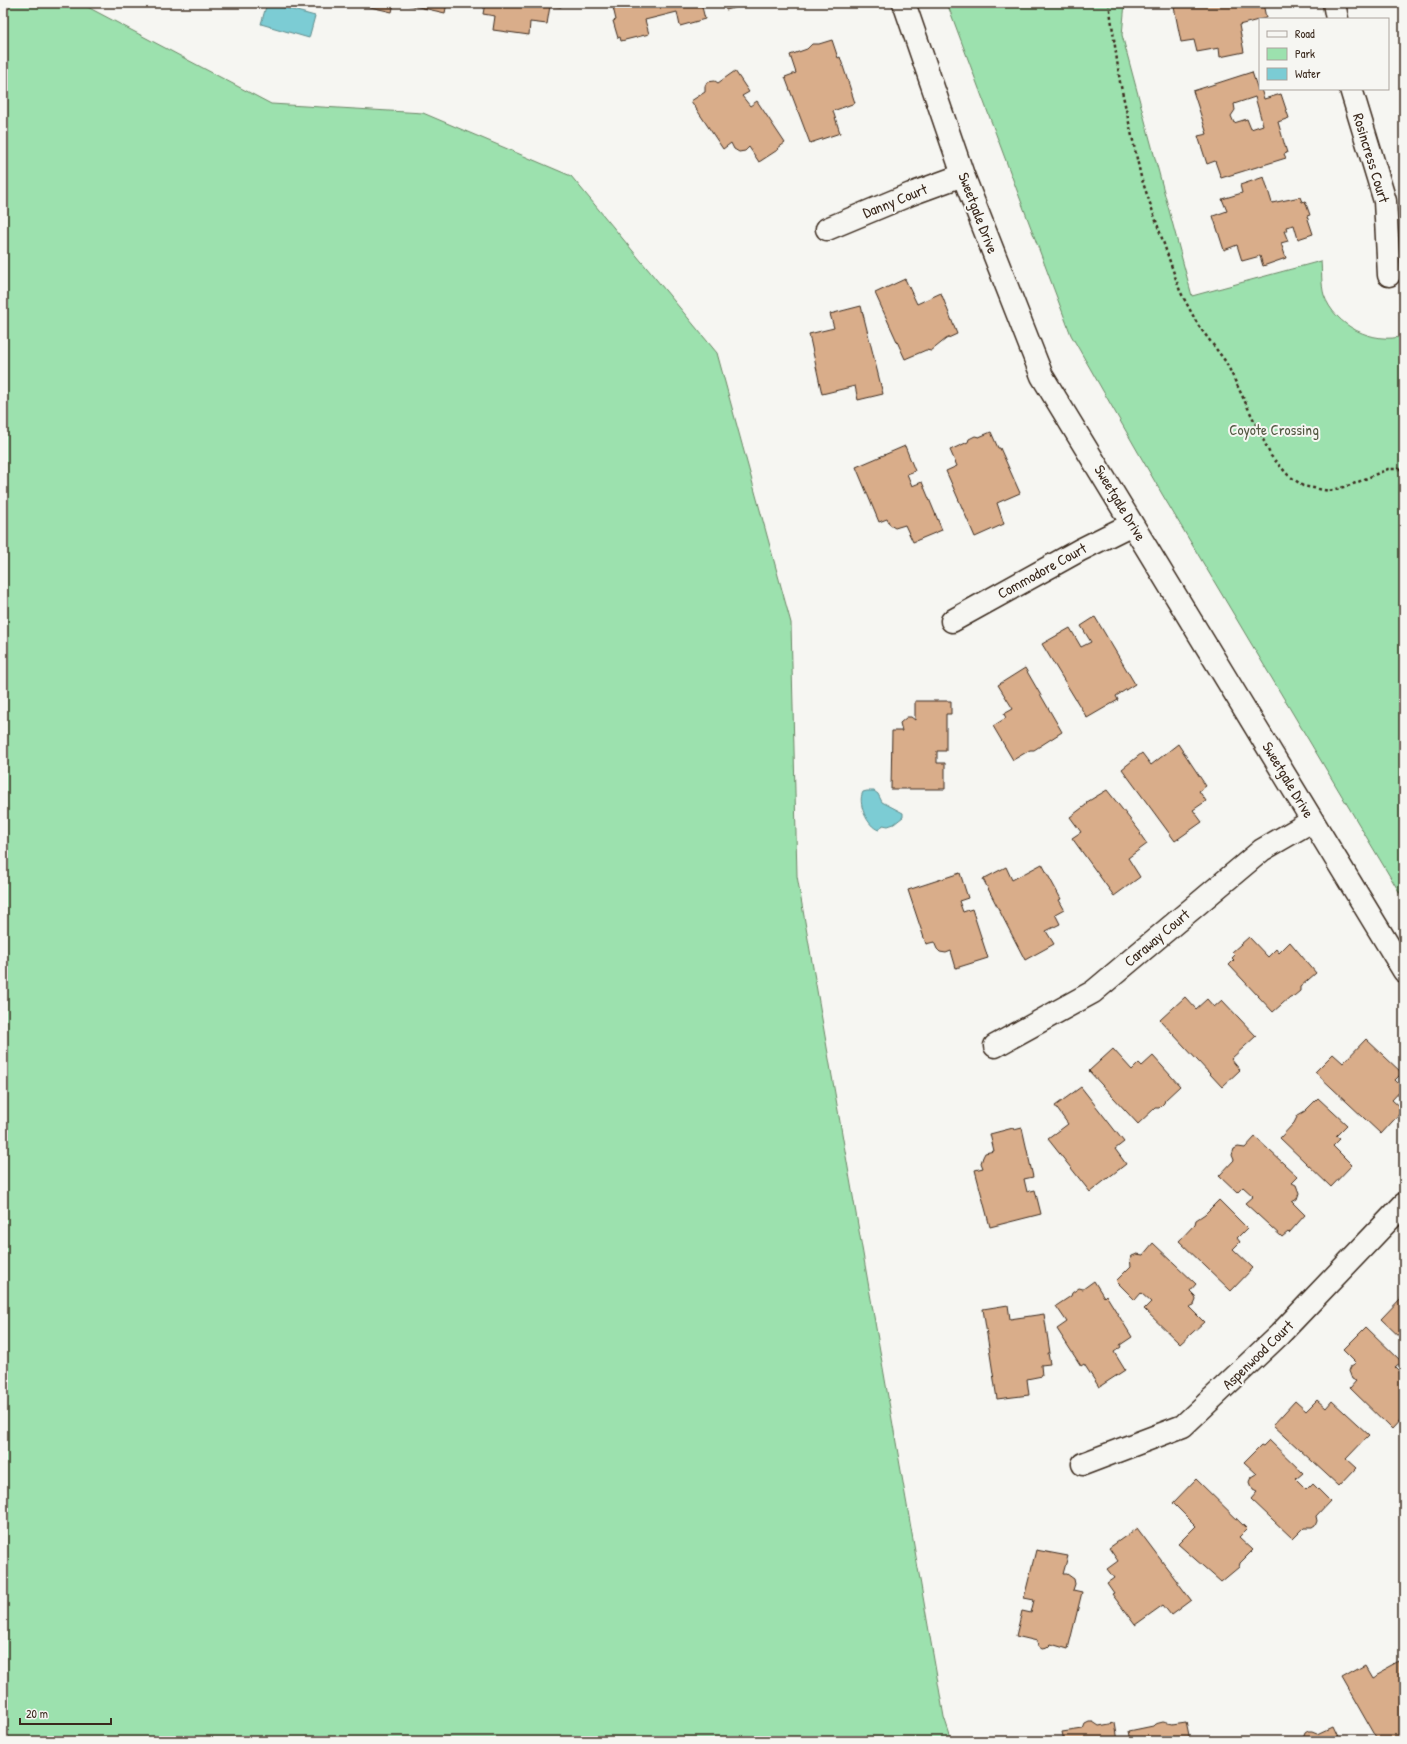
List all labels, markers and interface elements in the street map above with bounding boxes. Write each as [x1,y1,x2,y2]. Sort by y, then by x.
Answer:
legend [1259,18,1389,90]
text: Road [1295,25,1315,42]
text: Park [1295,45,1315,62]
text: Water [1295,65,1321,82]
street label: Rosincress Court [1348,111,1395,206]
street label: Sweetgale Drive [953,169,1004,256]
street label: Danny Court [860,178,931,223]
park label: Coyote Crossing [1229,419,1319,440]
street label: Sweetgale Drive [1090,461,1151,545]
street label: Commodore Court [993,537,1091,604]
street label: Sweetgale Drive [1258,738,1319,822]
street label: Caraway Court [1119,903,1195,971]
street label: Aspenwood Court [1217,1315,1299,1394]
scale bar [20,1700,111,1726]
text: 20 m [26,1705,48,1722]

